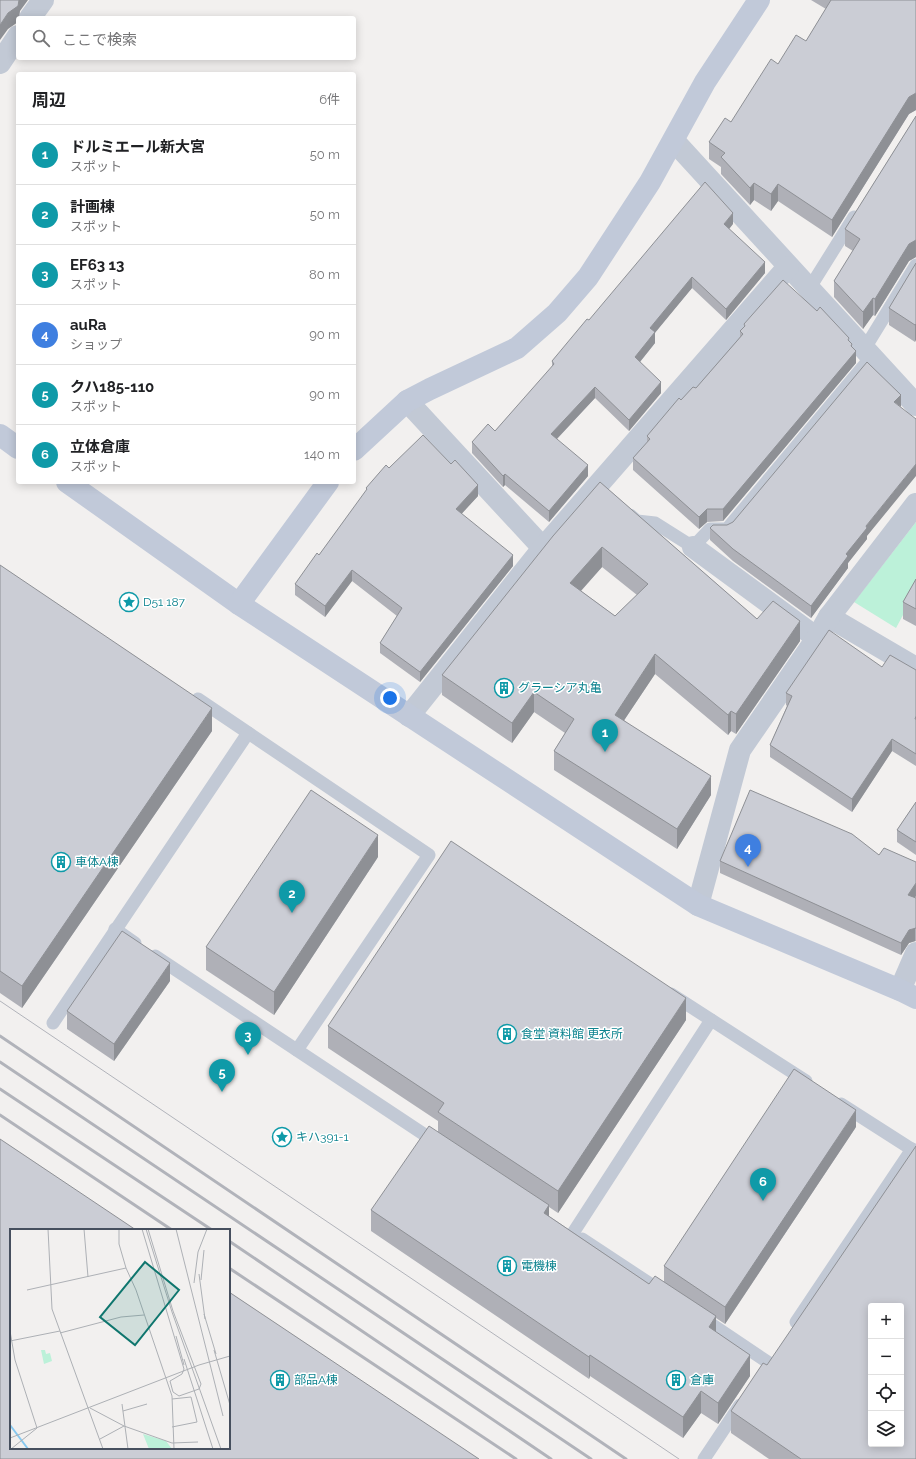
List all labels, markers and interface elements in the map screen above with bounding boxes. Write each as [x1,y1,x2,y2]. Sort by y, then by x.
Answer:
search box [16,16,356,60]
icon: search [30,27,52,49]
text: ここで検索 [62,31,137,49]
text: 周辺 [32,90,66,110]
text: 6件 [319,92,340,107]
text: ドルミエール新大宮 [70,138,205,156]
text: 1 [42,147,48,162]
text: 50 m [310,147,340,162]
text: スポット [70,159,122,174]
text: 計画棟 [70,198,115,216]
text: 2 [41,207,49,222]
text: 50 m [310,207,340,222]
text: スポット [70,219,122,234]
text: EF63 13 [70,256,124,274]
text: 3 [41,267,49,282]
text: 80 m [309,267,340,282]
text: スポット [70,277,122,292]
text: auRa [70,316,106,334]
text: 4 [41,327,49,342]
text: 90 m [309,327,340,342]
text: ショップ [70,337,122,352]
text: クハ185-110 [70,378,154,396]
text: 5 [41,387,49,402]
text: 90 m [309,387,340,402]
text: スポット [70,399,122,414]
text: 立体倉庫 [70,438,130,456]
text: 6 [41,447,49,462]
text: 140 m [304,447,340,462]
text: スポット [70,459,122,474]
place icon: D51 187 [118,591,140,613]
place label: D51 187 [143,595,186,609]
building icon: グラーシア丸亀 [493,677,515,699]
place label: グラーシア丸亀 [518,681,602,695]
your location [380,688,400,708]
pin: 1 [592,719,618,752]
pin: 4 [735,834,761,867]
building icon: 車体A棟 [50,851,72,873]
place label: 車体A棟 [75,855,119,869]
pin: 2 [279,880,305,913]
pin: 3 [235,1022,261,1055]
building icon: 食堂 資料館 更衣所 [496,1023,518,1045]
place label: 食堂 資料館 更衣所 [521,1027,623,1041]
pin: 5 [209,1059,235,1092]
place icon: キハ391-1 [271,1126,293,1148]
place label: キハ391-1 [296,1130,349,1144]
pin: 6 [750,1168,776,1201]
inset map [10,1229,230,1449]
building icon: 電機棟 [496,1255,518,1277]
place label: 電機棟 [521,1259,557,1273]
map controls [868,1303,904,1447]
button: + [868,1303,904,1339]
button: − [868,1339,904,1375]
building icon: 部品A棟 [269,1369,291,1391]
building icon: 倉庫 [665,1369,687,1391]
place label: 部品A棟 [294,1373,338,1387]
place label: 倉庫 [690,1373,714,1387]
button: locate [868,1375,904,1411]
button: layers [868,1411,904,1447]

